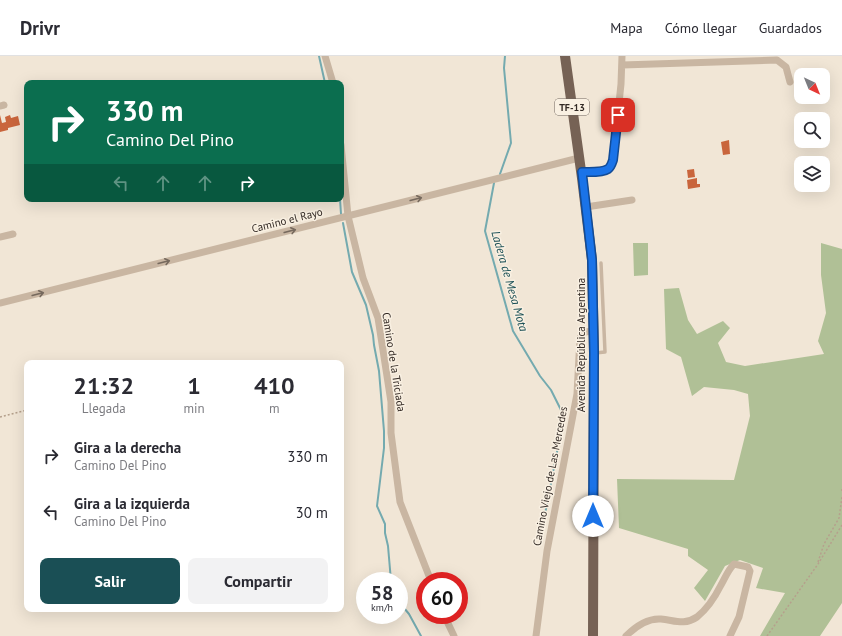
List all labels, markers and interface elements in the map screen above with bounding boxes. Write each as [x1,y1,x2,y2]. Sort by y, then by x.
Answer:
text: Drivr [20,16,60,40]
text: Mapa [610,19,643,37]
text: Cómo llegar [665,19,737,37]
text: Guardados [759,19,822,37]
north arrow [794,68,830,104]
map controls [794,68,830,192]
text: 330 m [106,92,183,129]
icon: right [40,96,92,148]
pin [601,98,635,132]
road number: TF-13 [555,99,589,115]
icon: arrive [607,104,629,126]
button: search [794,112,830,148]
text: Camino Del Pino [106,128,234,151]
button: layers [794,156,830,192]
icon: left [110,172,132,194]
icon: ahead [152,172,174,194]
icon: ahead [194,172,216,194]
icon: right [236,172,258,194]
one-way arrow [409,195,422,202]
street label: Camino el Rayo [250,204,324,236]
one-way arrow [283,226,296,234]
water label: Ladera de Mesa Mota [488,229,532,333]
one-way arrow [157,258,170,266]
street label: Avenida República Argentina [574,278,588,412]
one-way arrow [31,290,44,297]
street label: Camino de la Triciada [379,311,409,413]
text: 21:32 [73,370,134,401]
text: 1 [187,370,201,401]
text: 410 [254,370,295,401]
text: Llegada [82,400,126,417]
text: min [183,400,205,417]
text: m [269,400,280,417]
street label: Camino Viejo de Las Mercedes [530,405,570,547]
text: Gira a la derecha [74,438,181,457]
icon: right [40,445,62,467]
text: 330 m [287,447,328,466]
text: Camino Del Pino [74,457,166,474]
text: Gira a la izquierda [74,494,190,513]
position arrow [572,495,614,537]
icon: left [40,501,62,523]
text: 30 m [295,503,328,522]
text: Camino Del Pino [74,513,166,530]
button: Salir [40,558,180,604]
button: Compartir [188,558,328,604]
speed limit sign: 60 [416,572,468,624]
text: 58 [371,580,393,606]
text: km/h [371,601,393,614]

